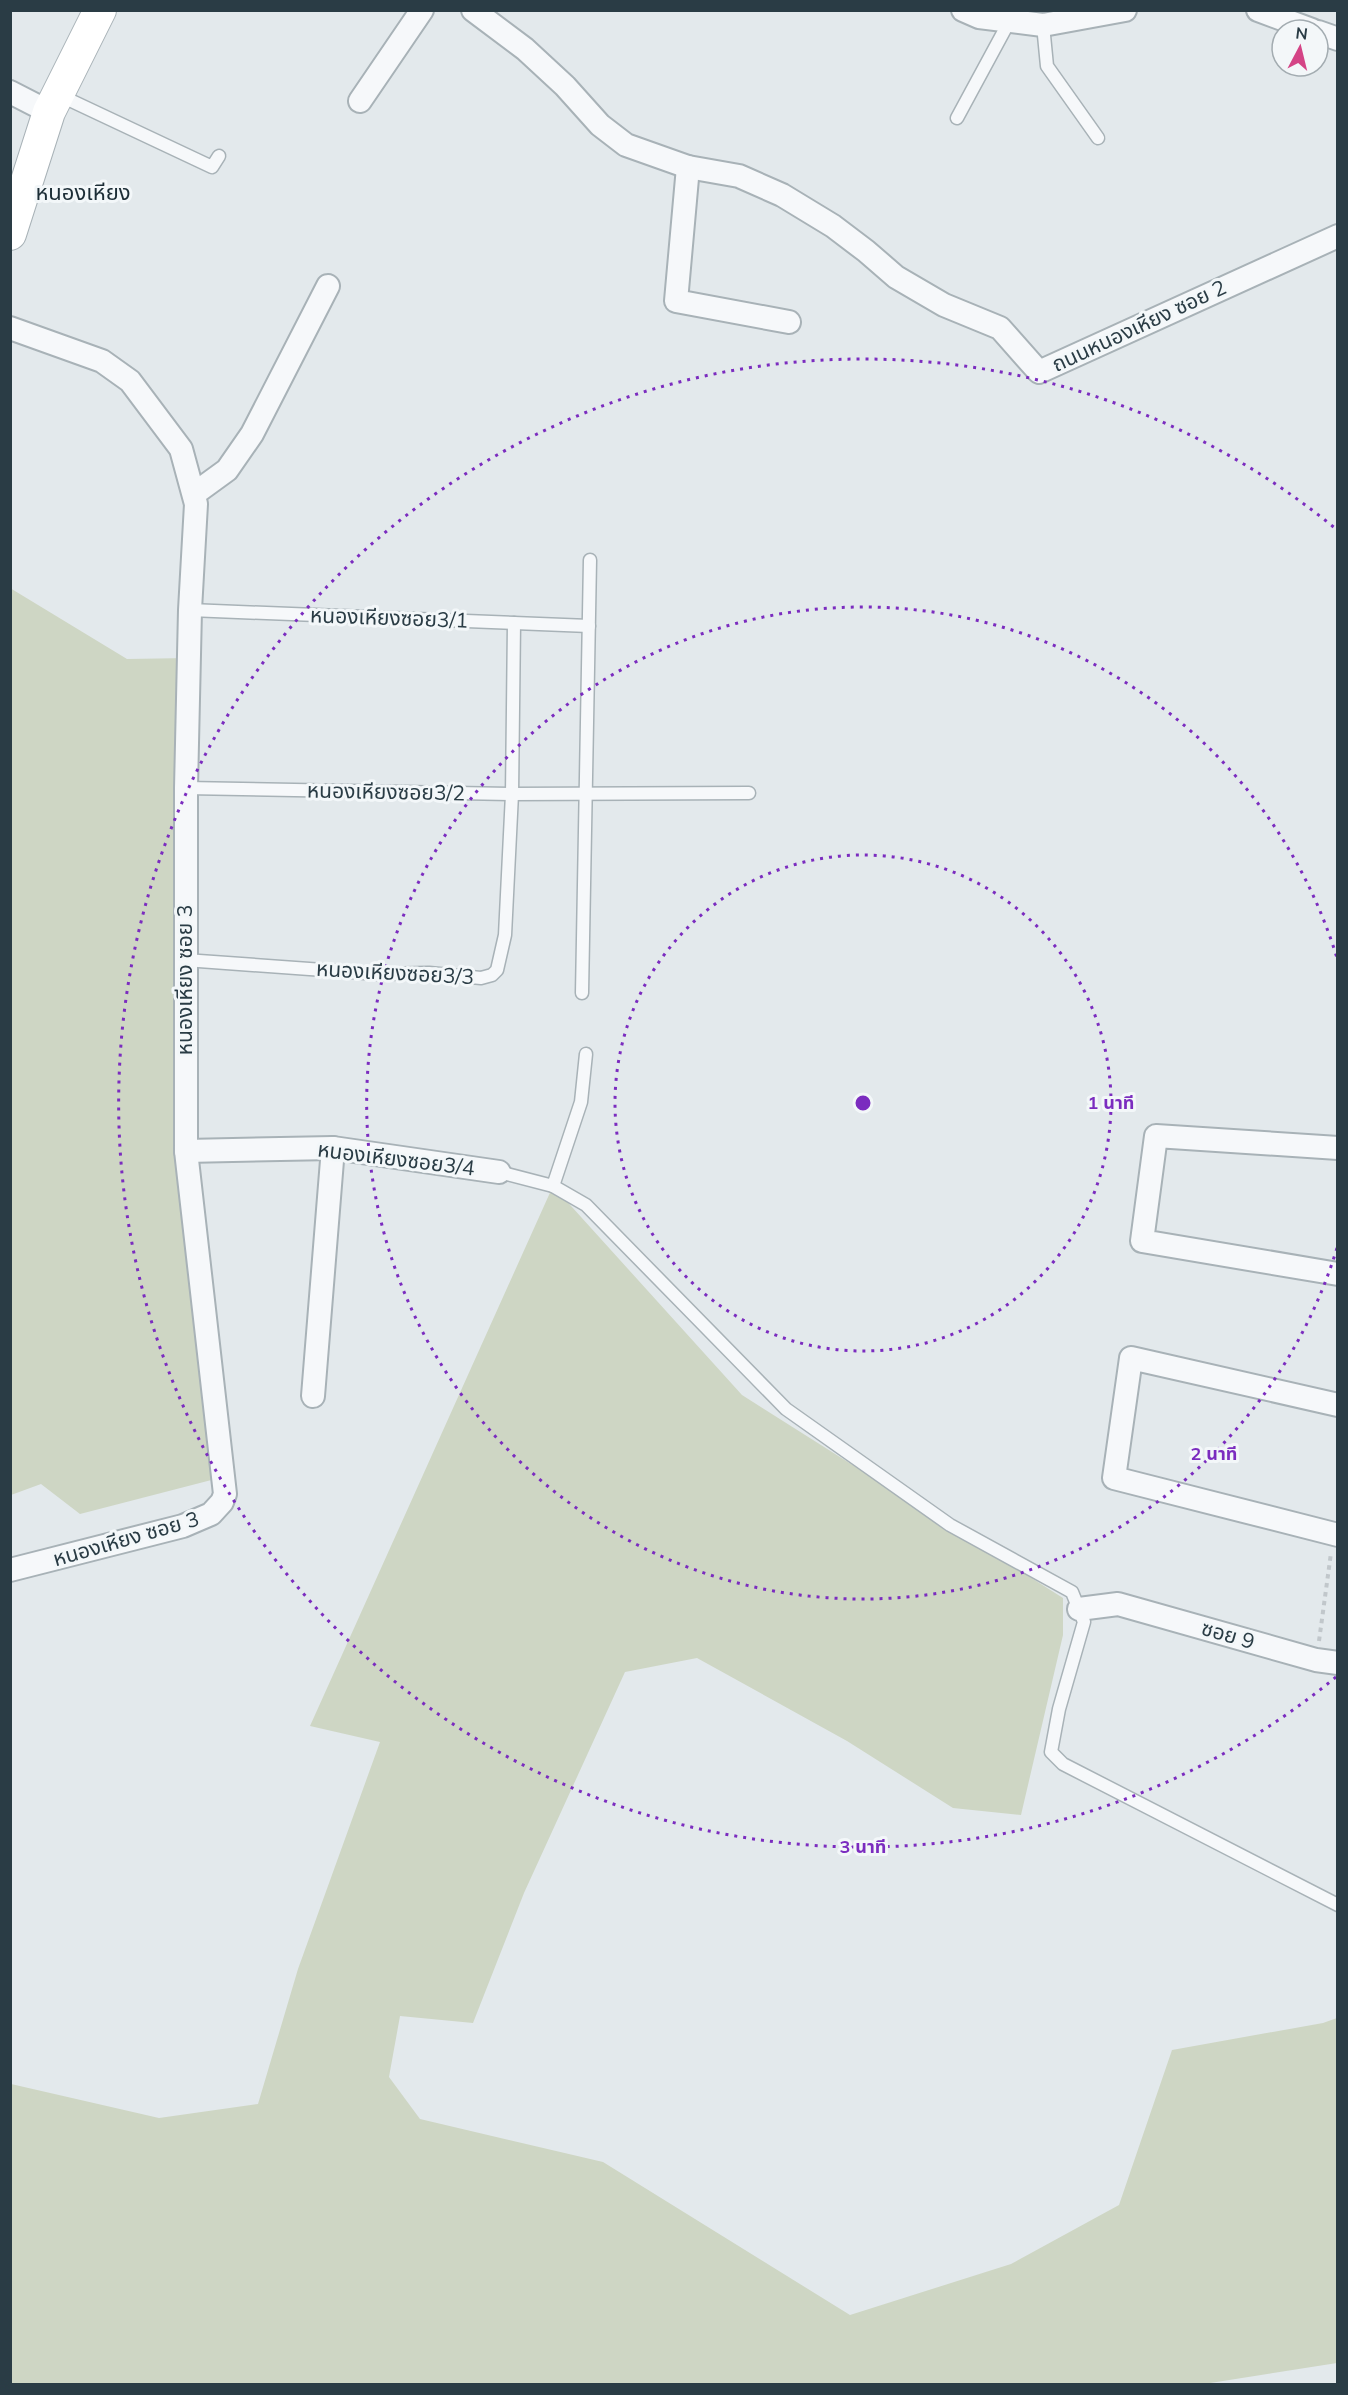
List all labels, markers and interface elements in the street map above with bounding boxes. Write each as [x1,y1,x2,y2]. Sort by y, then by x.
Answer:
north arrow [1270,18,1330,78]
text: N [1295,22,1309,44]
district label: หนองเหียง [35,178,131,206]
street label: ถนนหนองเหียง ซอย 2 [1047,273,1230,377]
street label: หนองเหียงซอย3/1 [310,601,469,633]
street label: หนองเหียงซอย3/2 [307,777,465,805]
street label: หนองเหียง ซอย 3 [171,905,197,1055]
street label: หนองเหียงซอย3/3 [315,955,475,989]
text: 1 นาที [1088,1091,1134,1114]
centre of rings [853,1093,873,1113]
street label: หนองเหียงซอย3/4 [316,1135,477,1181]
text: 2 นาที [1191,1442,1237,1465]
street label: หนองเหียง ซอย 3 [50,1505,202,1571]
street label: ซอย 9 [1199,1614,1258,1654]
text: 3 นาที [840,1835,886,1858]

